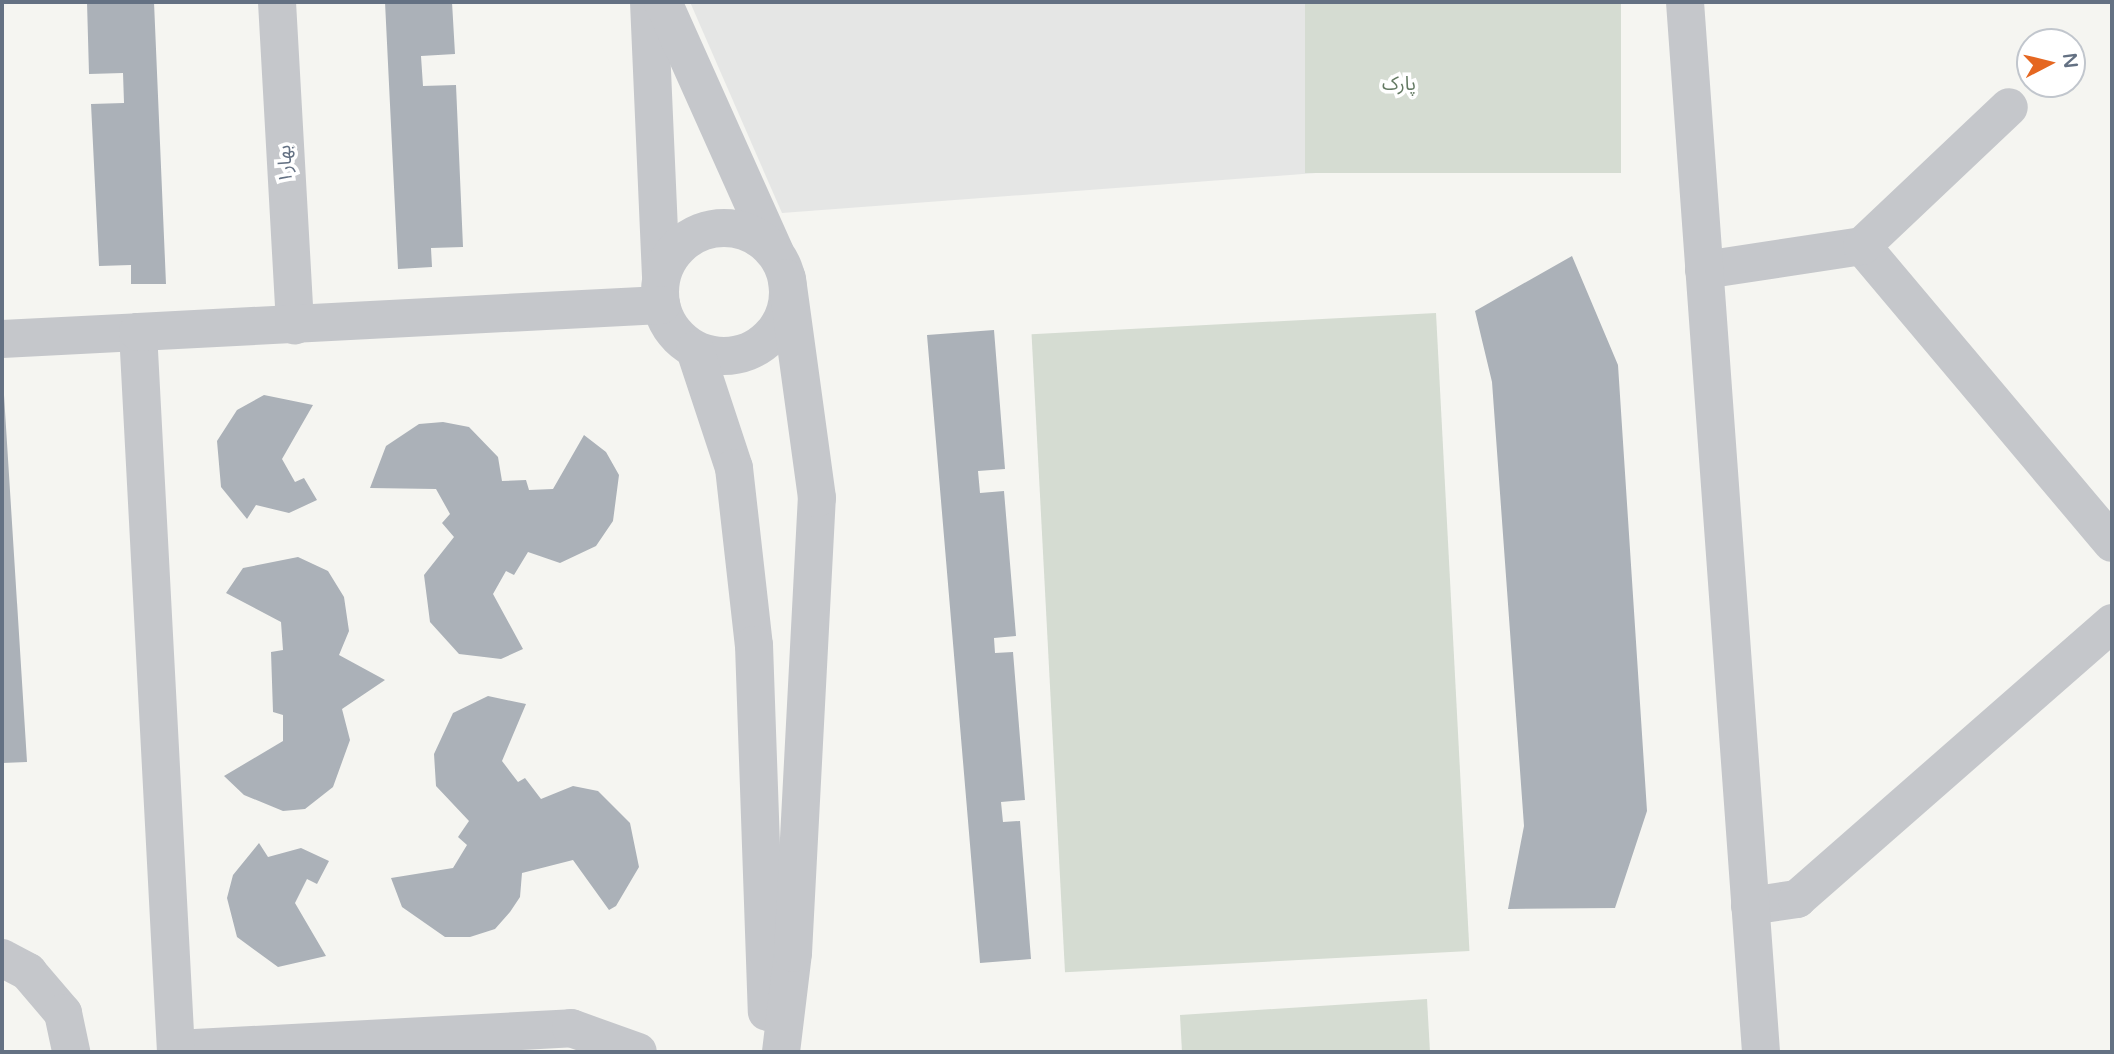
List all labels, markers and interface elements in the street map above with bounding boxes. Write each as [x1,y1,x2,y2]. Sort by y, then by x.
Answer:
north arrow [2016,28,2086,98]
text: N [2058,52,2082,70]
park label: پارک [1382,74,1416,96]
street label: بهار۱ [274,144,298,184]

